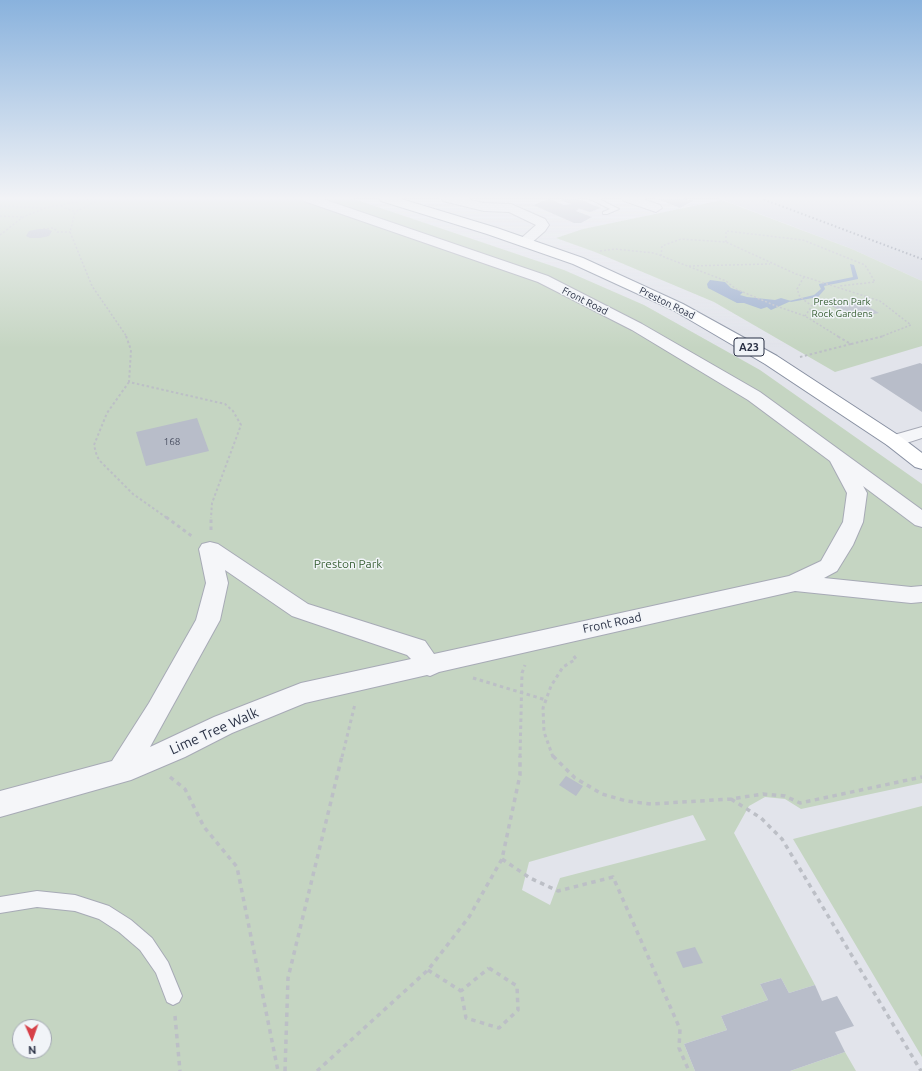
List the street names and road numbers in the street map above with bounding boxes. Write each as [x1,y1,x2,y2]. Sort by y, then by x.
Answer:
street label: Front Road [560,284,610,318]
street label: Preston Road [637,284,697,322]
road number: A23 [734,338,764,356]
street label: Front Road [581,610,643,636]
street label: Lime Tree Walk [167,704,261,758]

